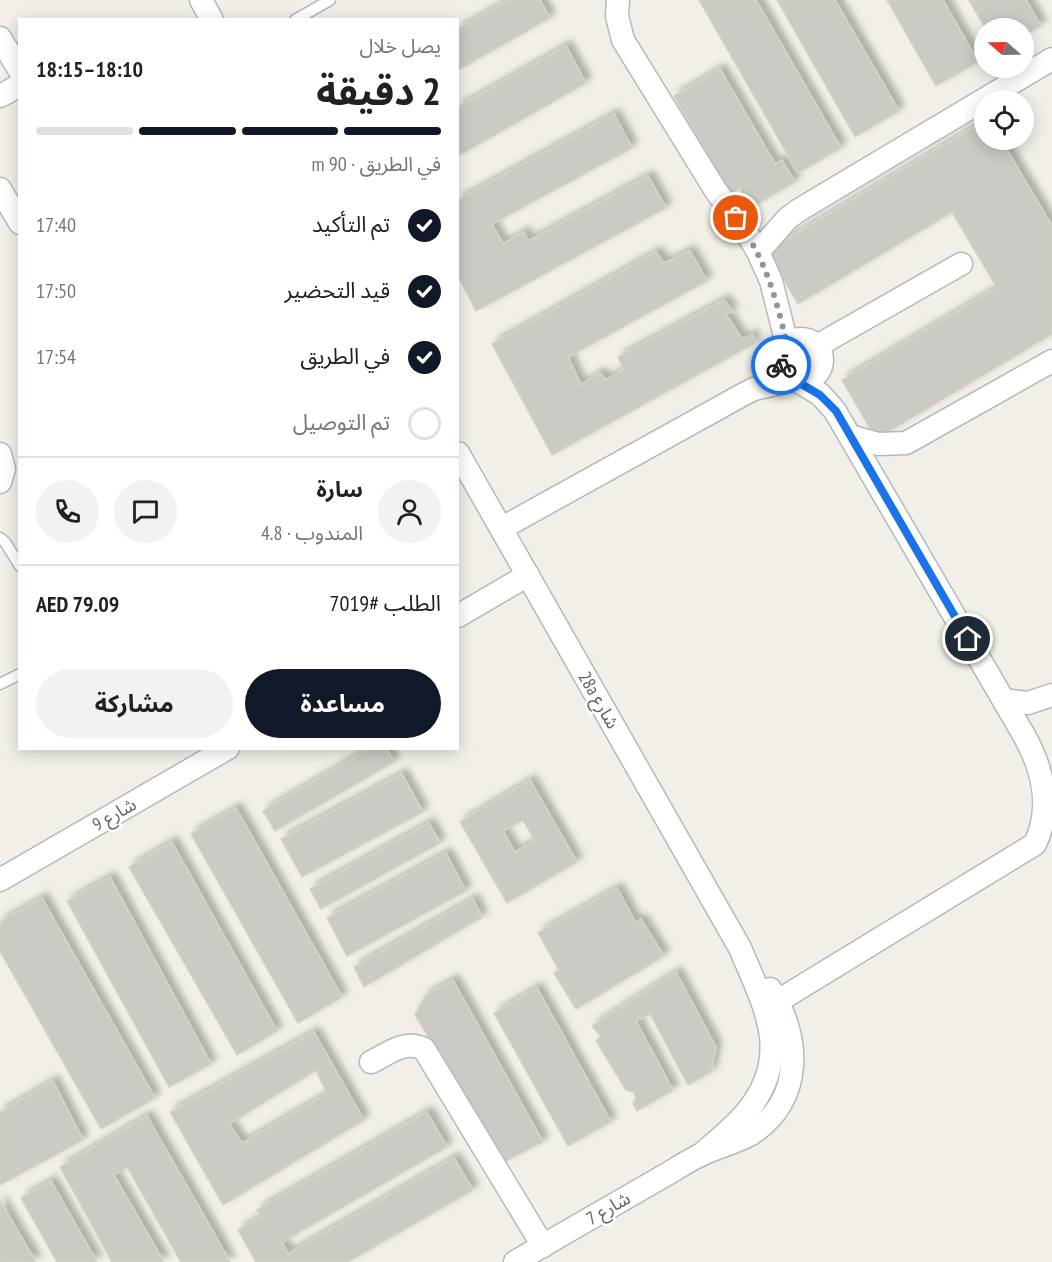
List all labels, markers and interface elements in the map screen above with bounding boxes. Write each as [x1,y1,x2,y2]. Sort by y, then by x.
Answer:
north arrow [974,18,1034,78]
map controls [974,18,1034,150]
text: يصل خلال [360,33,441,59]
text: 18:10–18:15 [36,55,143,83]
text: 2 دقيقة [316,65,441,116]
button: locate [974,90,1034,150]
text: في الطريق · 90 m [311,151,441,177]
pin [710,192,761,243]
icon: bag [719,201,752,234]
icon: check [408,209,441,242]
text: تم التأكيد [312,210,390,238]
text: 17:40 [36,212,76,238]
icon: check [408,275,441,308]
text: قيد التحضير [285,276,390,304]
text: 17:50 [36,278,76,304]
courier [751,335,811,395]
icon: check [408,341,441,374]
text: في الطريق [300,342,390,370]
text: 17:54 [36,344,76,370]
icon: bike [765,349,798,382]
text: تم التوصيل [293,408,390,436]
text: سارة [317,475,363,503]
button: phone [36,480,99,543]
button: chat [114,480,177,543]
button: person [378,480,441,543]
text: المندوب · 4.8 [261,520,363,546]
text: الطلب #7019 [330,589,441,617]
text: AED 79.09 [36,590,119,618]
pin [942,613,993,664]
icon: home [951,622,984,655]
street label: 28a شارع [571,667,625,734]
button: مشاركة [36,669,233,738]
button: مساعدة [245,669,441,738]
street label: شارع 9 [88,792,142,838]
street label: شارع 7 [582,1186,636,1232]

